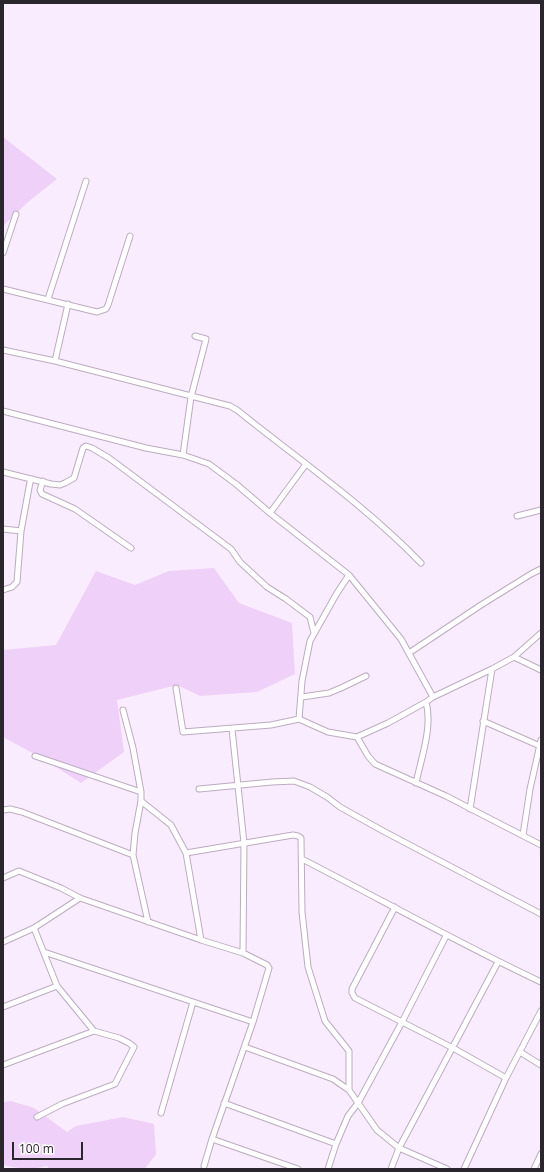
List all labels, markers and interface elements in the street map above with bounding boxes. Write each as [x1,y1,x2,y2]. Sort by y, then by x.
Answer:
scale bar [14,1134,85,1160]
text: 100 m [19,1140,54,1157]

